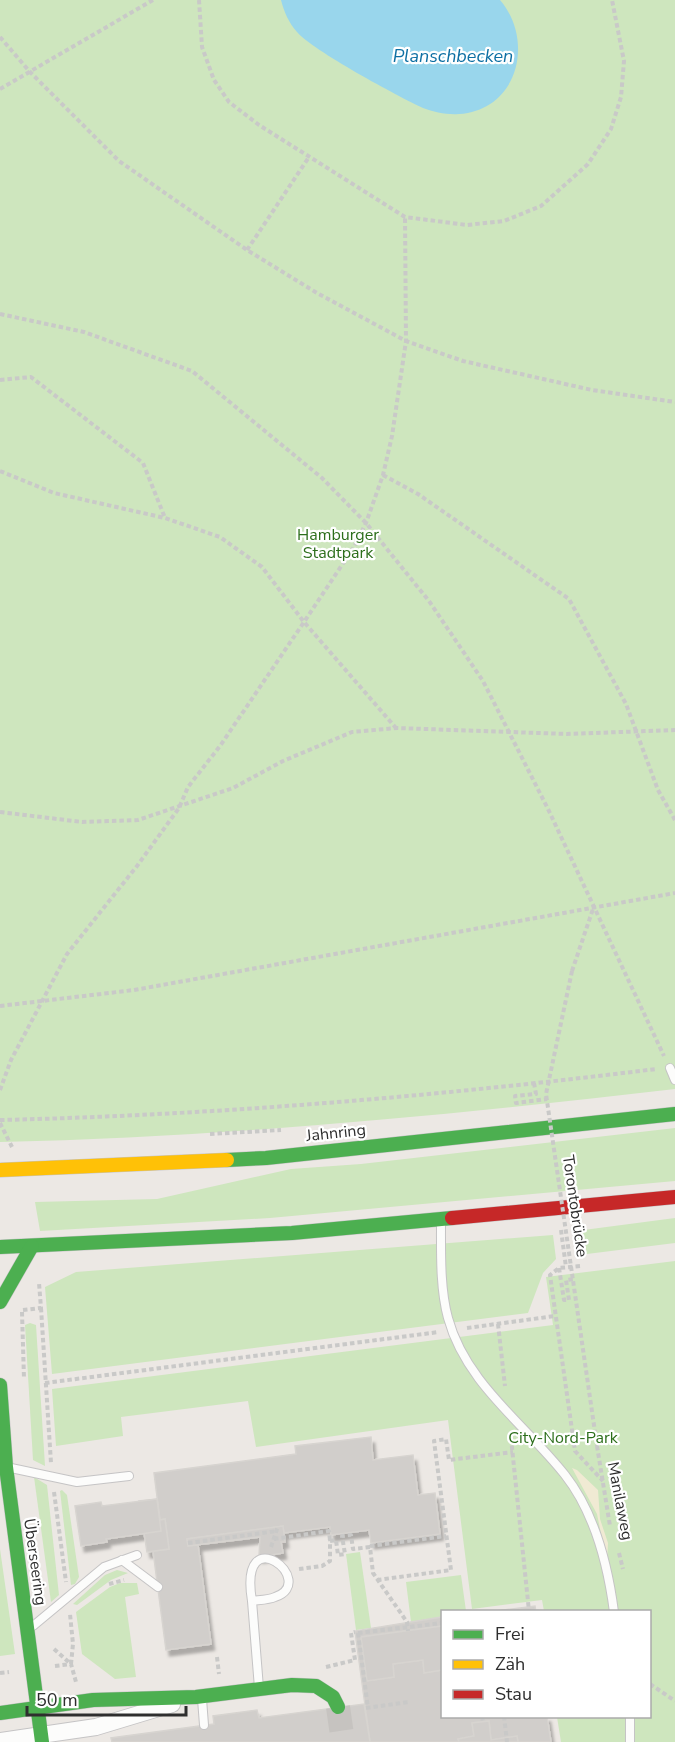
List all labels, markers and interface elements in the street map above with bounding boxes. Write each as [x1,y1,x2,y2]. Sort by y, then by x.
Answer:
water label: Planschbecken [393,44,513,68]
park label: Hamburger Stadtpark [297,524,379,564]
street label: Jahnring [304,1119,367,1147]
street label: Torontobrücke [557,1153,593,1259]
park label: City-Nord-Park [508,1427,619,1449]
street label: Manilaweg [602,1460,638,1542]
street label: Überseering [18,1517,52,1607]
legend [441,1610,651,1718]
text: Frei [495,1622,525,1646]
text: Zäh [495,1652,525,1676]
scale bar [27,1679,186,1717]
text: Stau [495,1682,532,1706]
text: 50 m [36,1688,78,1712]

